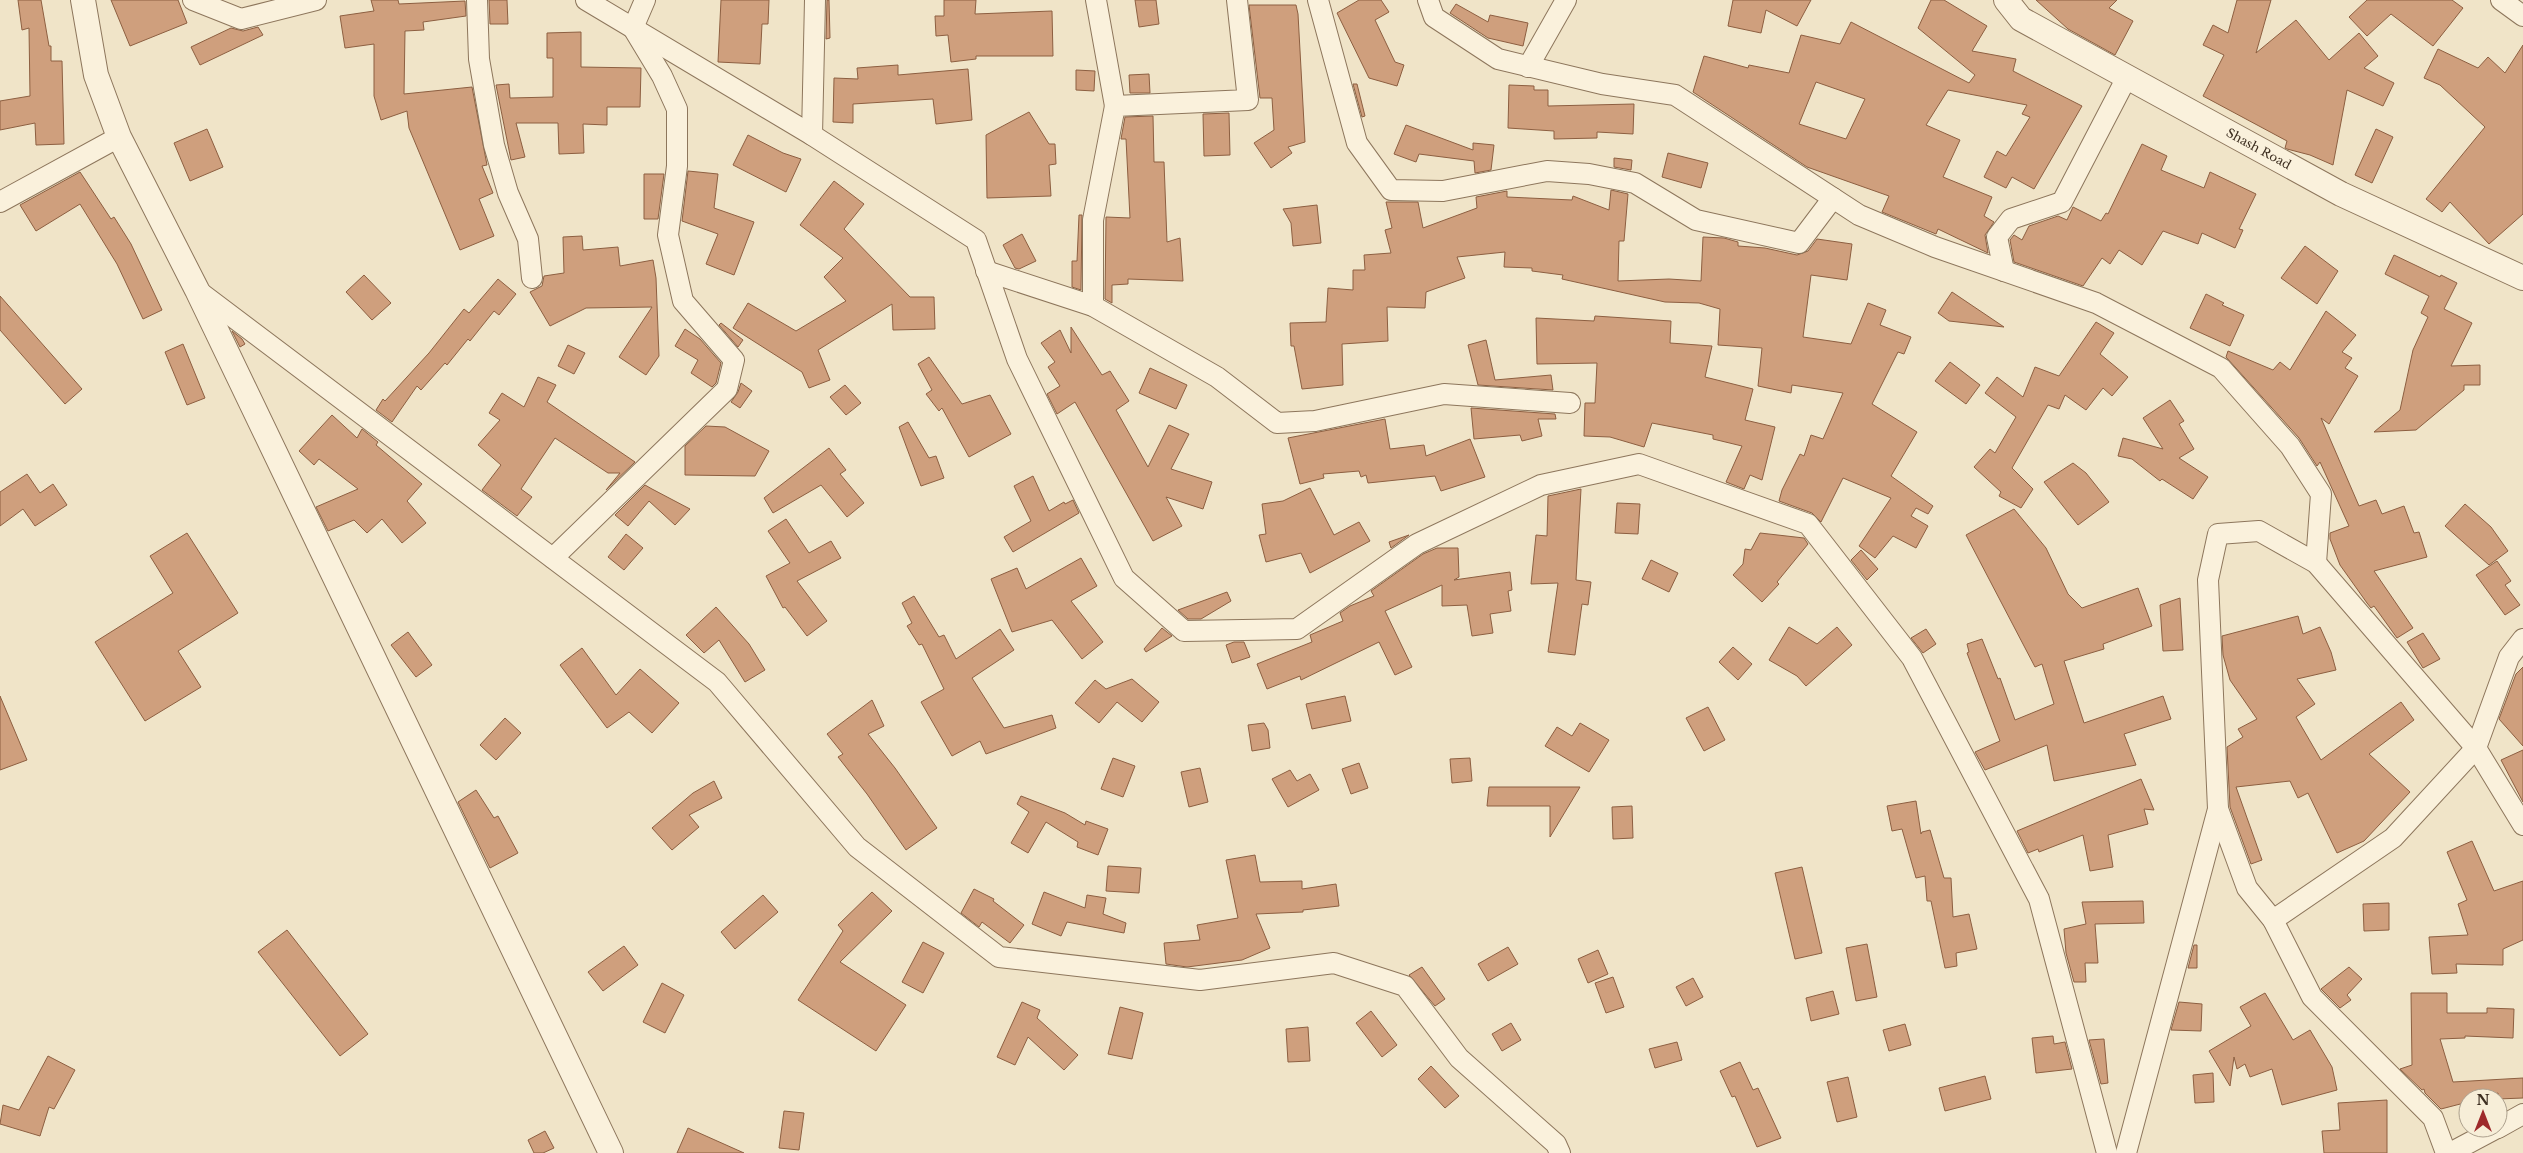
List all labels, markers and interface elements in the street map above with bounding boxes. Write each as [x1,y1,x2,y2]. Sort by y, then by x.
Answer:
street label: Shash Road [2224,125,2294,172]
north arrow [2458,1088,2508,1138]
text: N [2476,1091,2490,1109]

